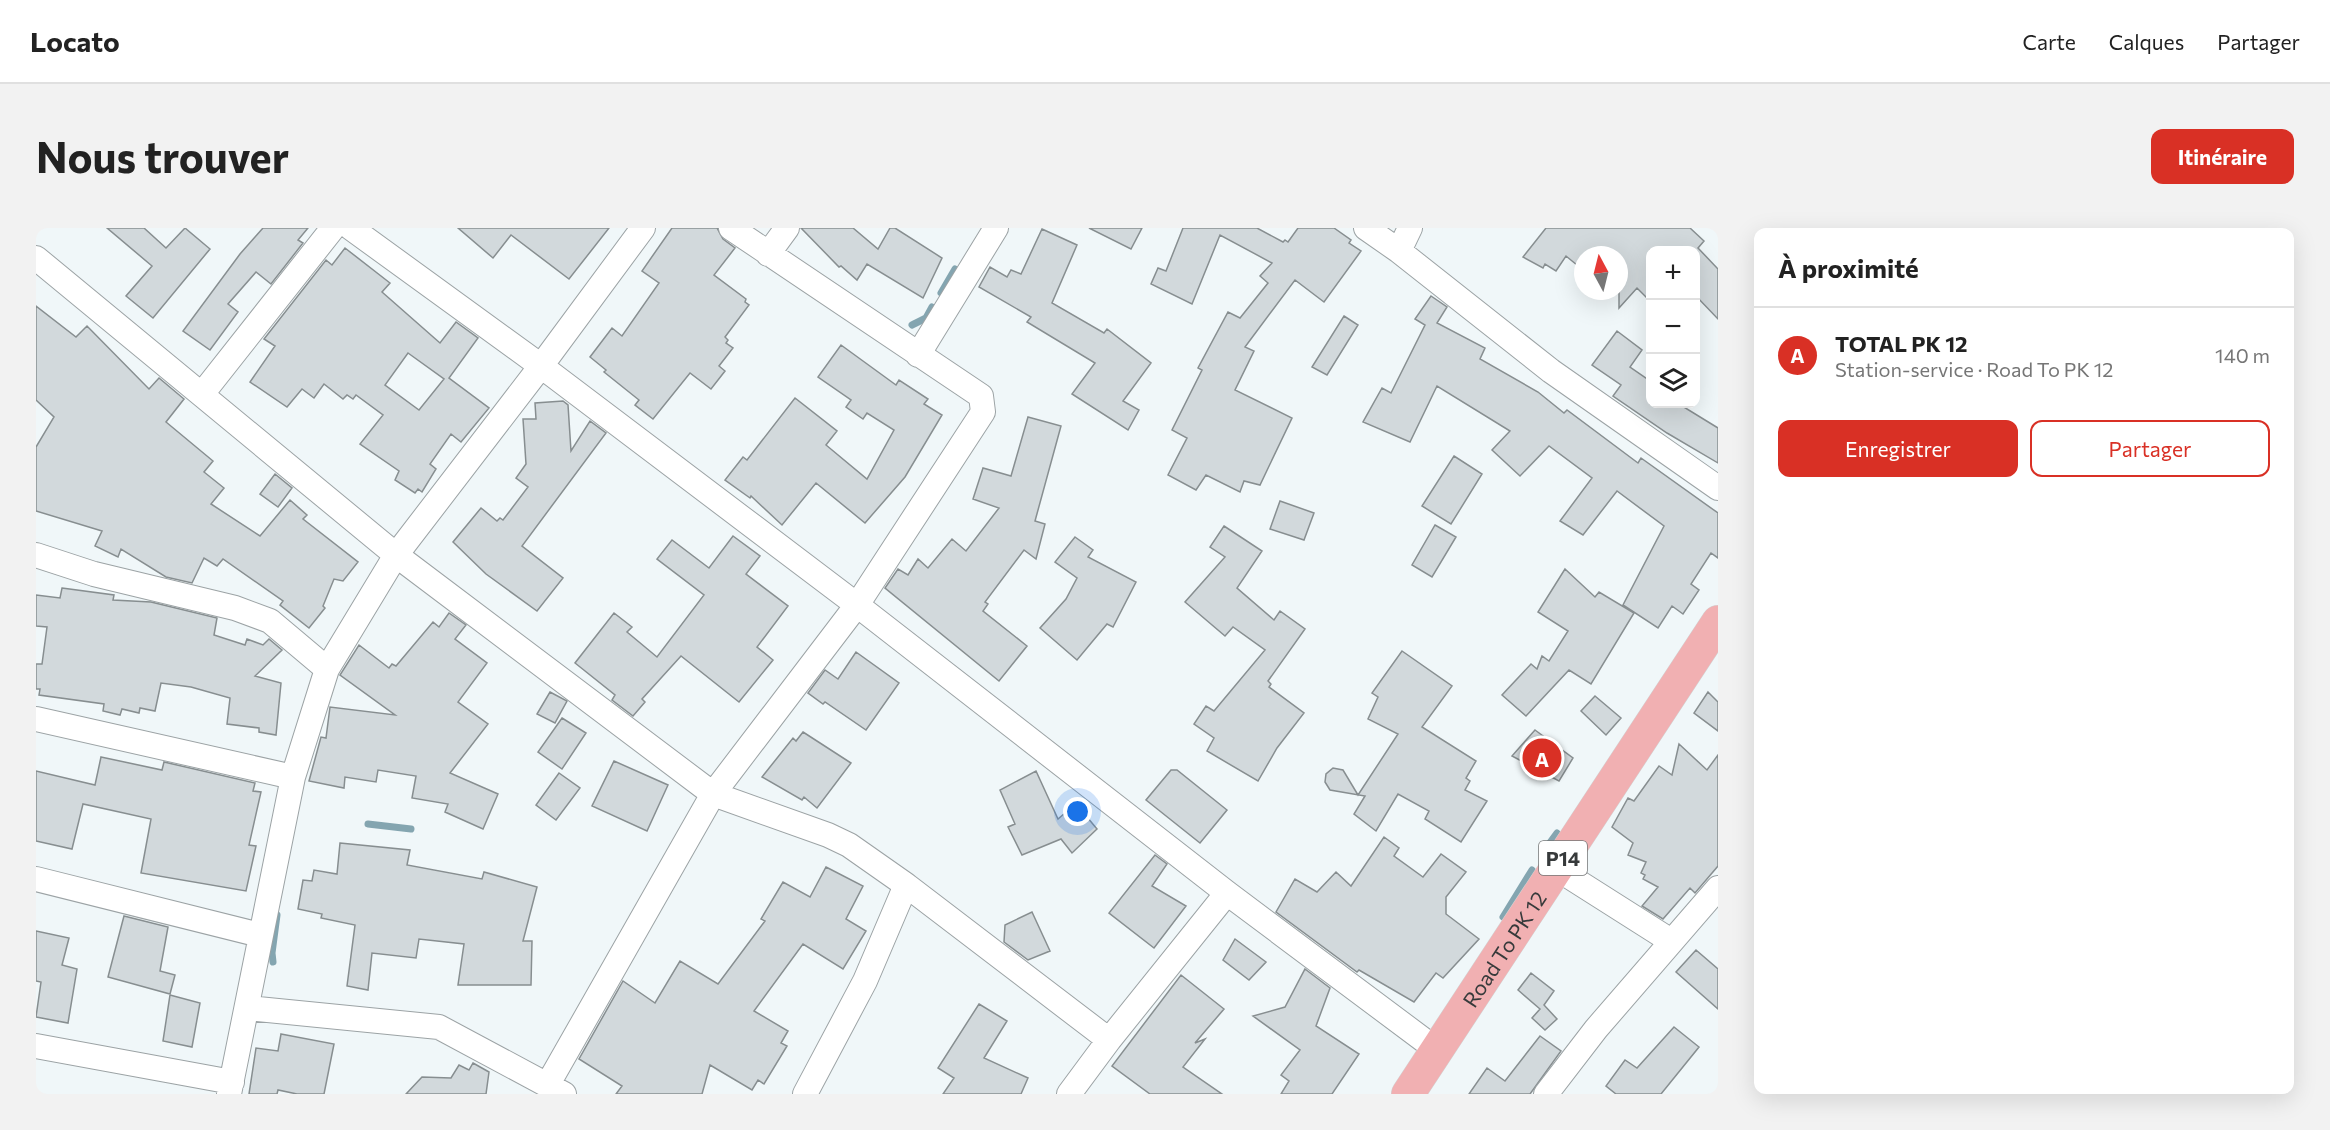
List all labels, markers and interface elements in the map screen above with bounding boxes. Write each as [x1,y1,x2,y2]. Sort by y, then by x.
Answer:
text: Locato [30,24,120,58]
text: Carte [2023,29,2076,54]
text: Calques [2109,29,2184,54]
text: Partager [2217,29,2300,54]
button: Itinéraire [2151,129,2294,184]
text: Nous trouver [36,130,289,182]
north arrow [1574,246,1628,300]
map controls [1646,246,1700,408]
button: + [1646,246,1700,300]
text: À proximité [1778,252,1919,283]
button: − [1646,300,1700,354]
text: TOTAL PK 12 [1835,330,1968,357]
text: A [1790,343,1805,367]
text: 140 m [2215,343,2270,367]
button: layers [1646,354,1700,408]
text: Station-service · Road To PK 12 [1835,357,2113,381]
button: Enregistrer [1778,420,2018,477]
button: Partager [2030,420,2270,477]
pin: A [1522,736,1562,780]
your location [1063,797,1092,826]
road number: P14 [1539,841,1587,875]
street label: Road To PK 12 [1456,886,1551,1011]

